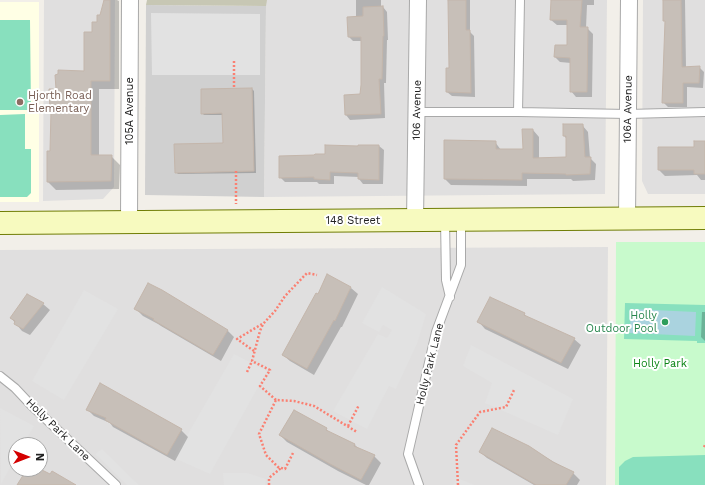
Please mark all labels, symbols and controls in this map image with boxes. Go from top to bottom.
street label: 106A Avenue [621,75,635,143]
street label: 105A Avenue [123,77,137,145]
street label: 106 Avenue [410,80,424,140]
place label: Hjorth Road Elementary [28,89,92,115]
marker: Hjorth Road Elementary [15,97,25,107]
street label: 148 Street [326,214,380,228]
place label: Holly Outdoor Pool [586,309,657,335]
marker: Holly Outdoor Pool [660,317,670,327]
street label: Holly Park Lane [413,322,447,406]
park label: Holly Park [633,357,687,371]
street label: Holly Park Lane [23,396,93,464]
north arrow [8,437,48,477]
text: N [33,453,46,461]

